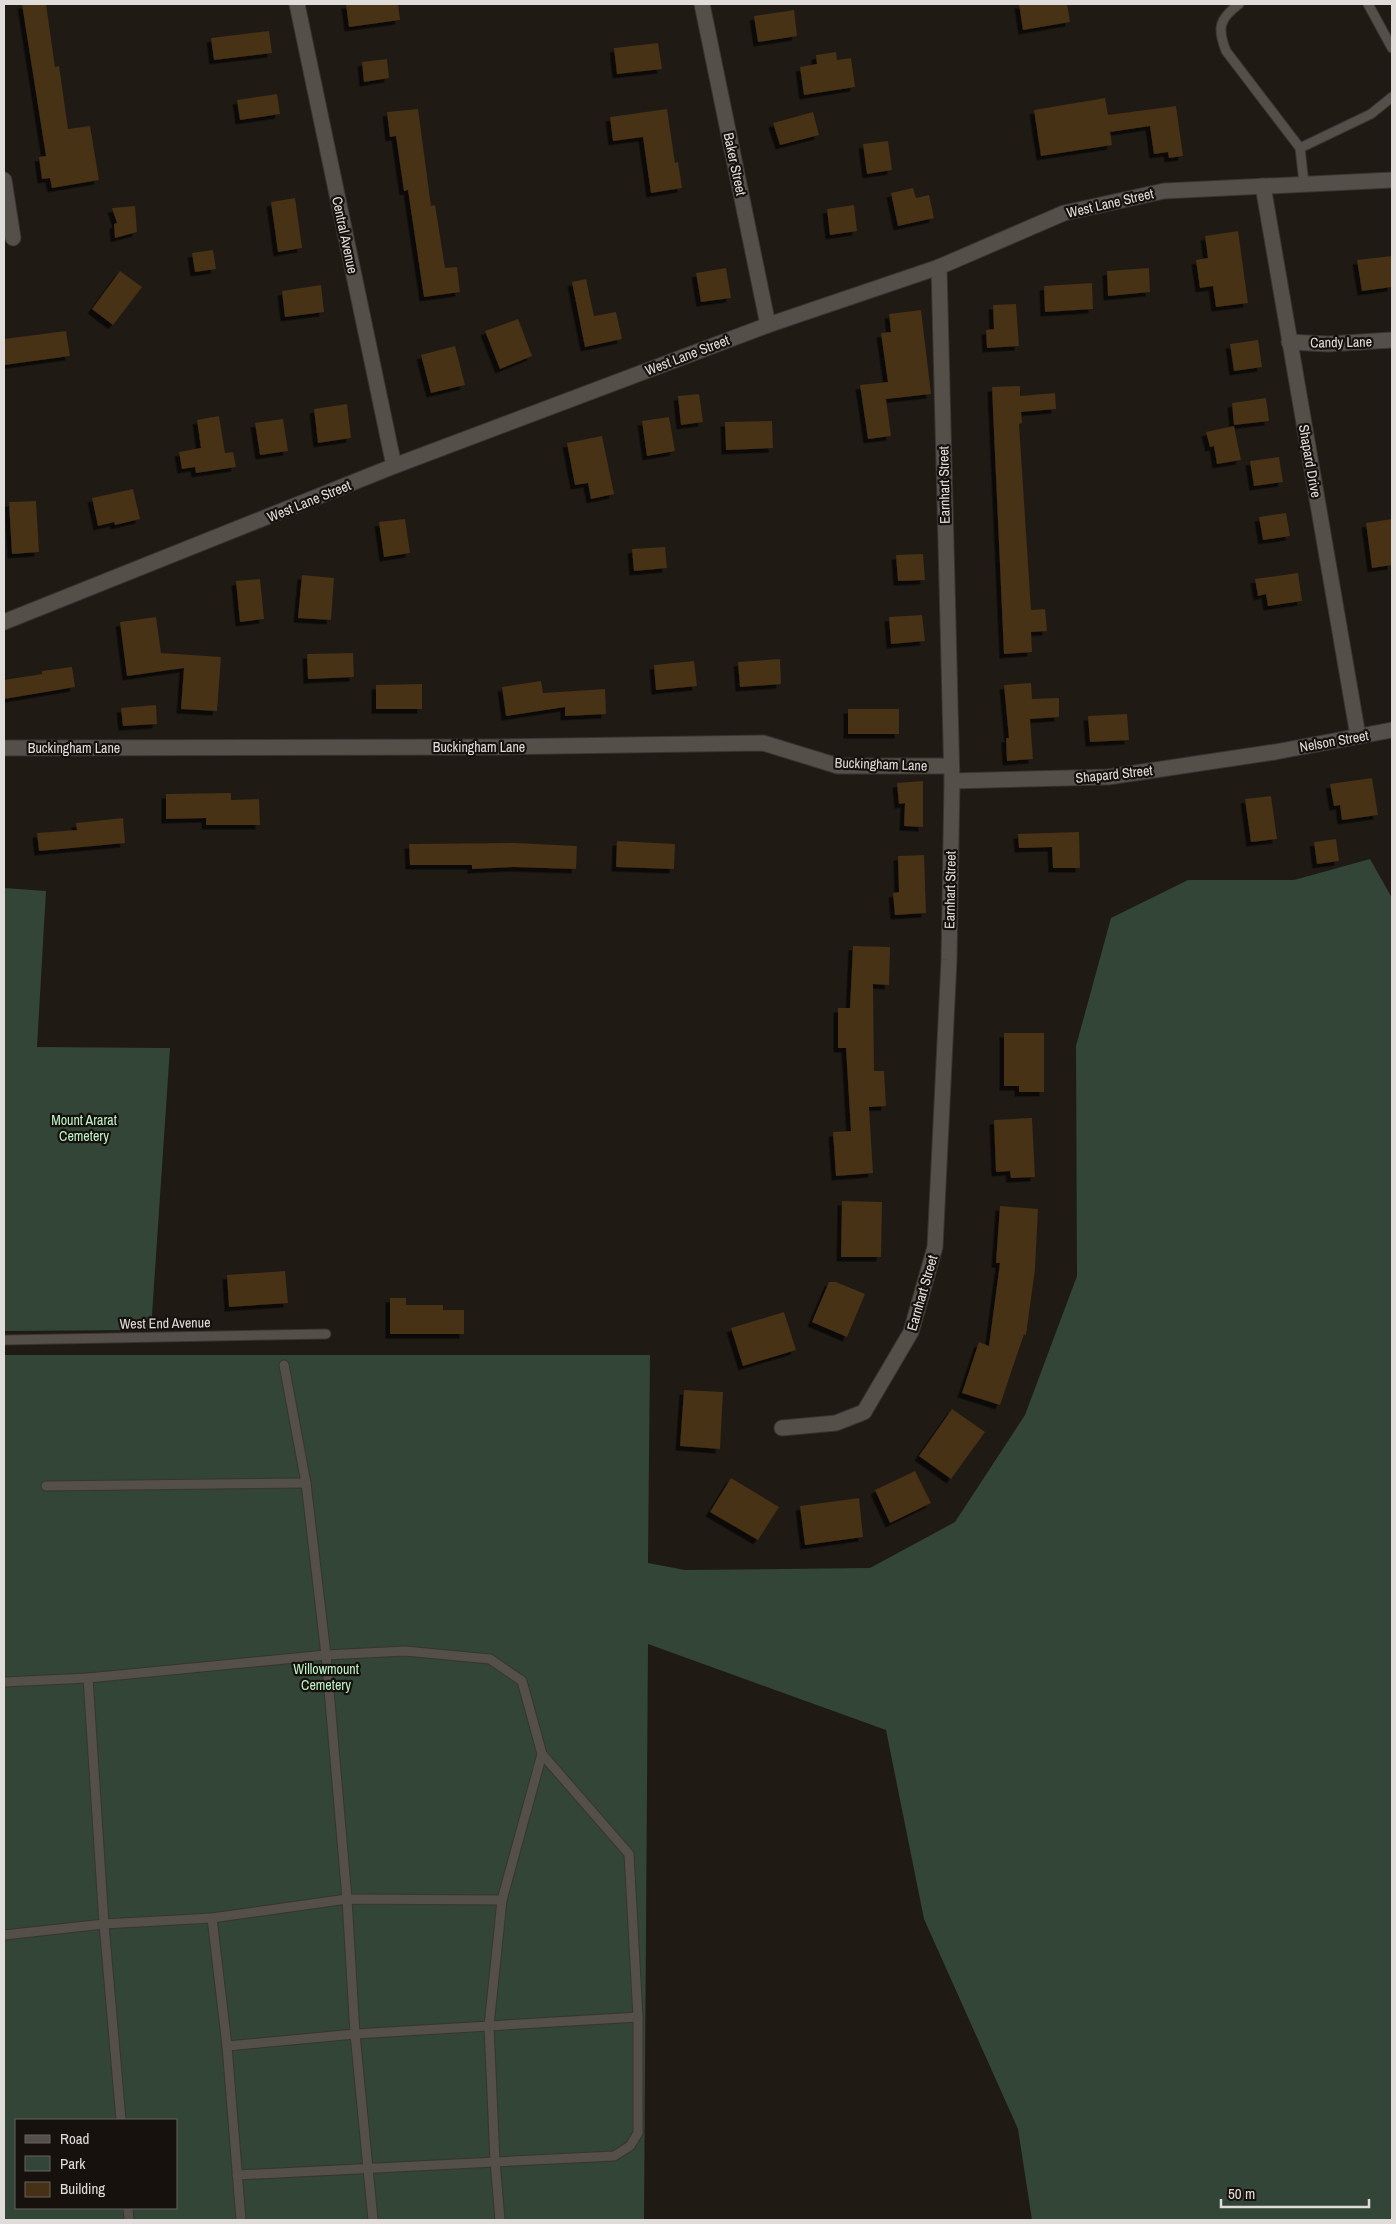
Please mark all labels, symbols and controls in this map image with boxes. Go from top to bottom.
street label: Baker Street [720,131,750,197]
street label: West Lane Street [1065,184,1155,222]
street label: Central Avenue [328,195,362,275]
street label: West Lane Street [642,331,732,379]
street label: Candy Lane [1310,332,1372,352]
street label: Shapard Drive [1295,423,1325,499]
street label: Earnhart Street [934,446,954,524]
street label: West Lane Street [265,476,353,526]
street label: Nelson Street [1298,726,1370,756]
street label: Buckingham Lane [433,738,525,756]
street label: Buckingham Lane [28,739,120,757]
street label: Buckingham Lane [834,753,928,775]
street label: Shapard Street [1075,761,1153,787]
street label: Earnhart Street [940,851,960,929]
park label: Mount Ararat Cemetery [51,1111,117,1145]
street label: Earnhart Street [903,1253,941,1333]
street label: West End Avenue [119,1313,211,1333]
park label: Willowmount Cemetery [293,1660,359,1694]
legend [15,2119,178,2209]
text: Road [60,2128,89,2149]
text: Park [60,2153,86,2174]
scale bar [1221,2176,1368,2208]
text: Building [60,2178,105,2199]
text: 50 m [1228,2183,1255,2204]

